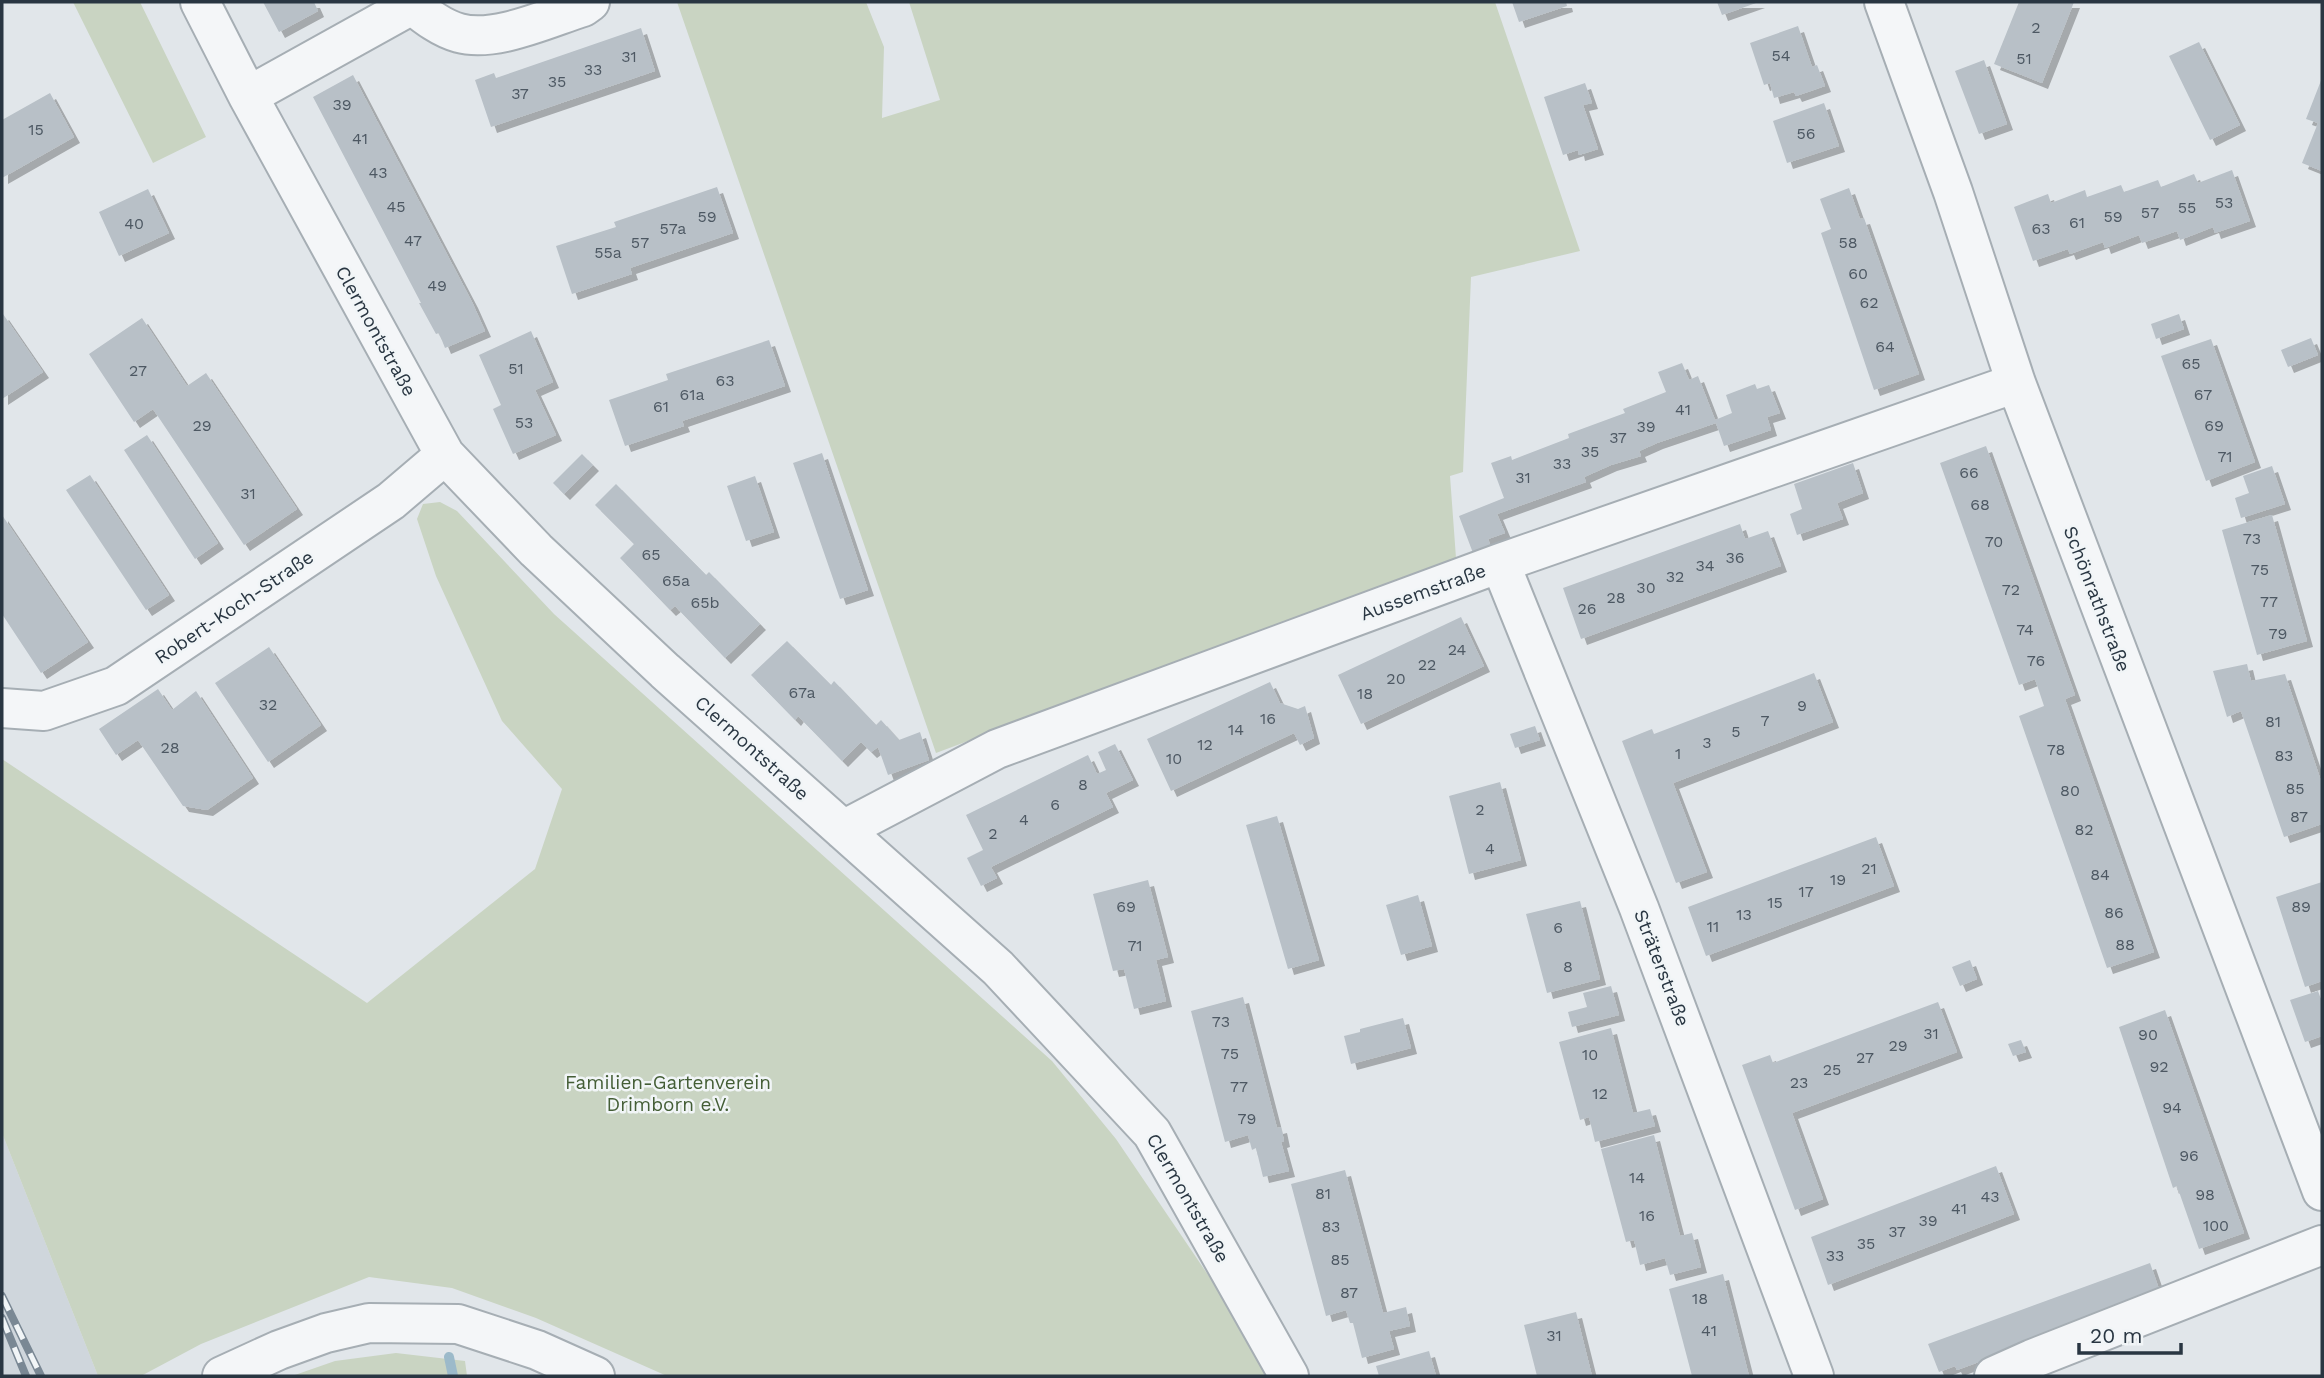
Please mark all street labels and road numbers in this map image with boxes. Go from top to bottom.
street label: Clermontstraße [331,262,421,400]
street label: Schönrathstraße [2059,523,2135,675]
street label: Robert-Koch-Straße [150,545,318,669]
street label: Aussemstraße [1357,559,1489,625]
street label: Clermontstraße [690,691,814,805]
street label: Sträterstraße [1629,906,1695,1030]
street label: Clermontstraße [1142,1129,1234,1267]

